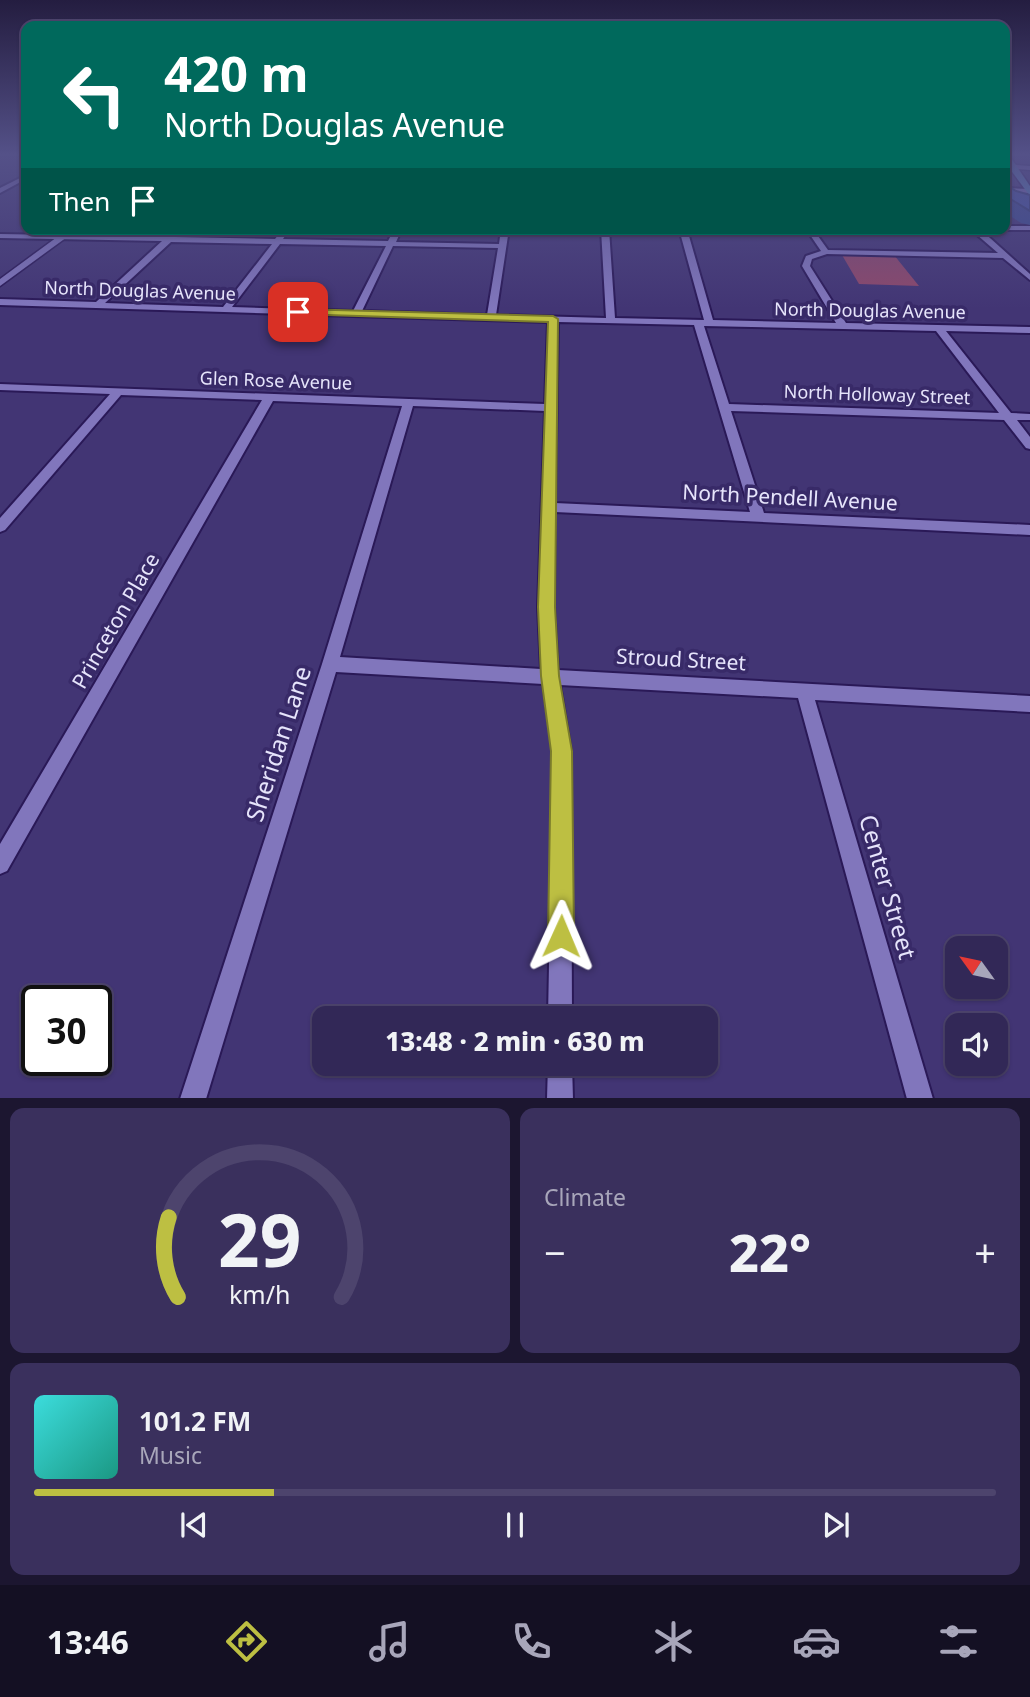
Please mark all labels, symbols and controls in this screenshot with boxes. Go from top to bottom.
text: 420 m [164,40,309,106]
icon: left [49,49,140,140]
text: North Douglas Avenue [164,103,505,146]
icon: arrive [124,182,162,220]
text: Then [49,183,110,219]
street label: North Douglas Avenue [44,275,236,305]
pin [268,282,328,342]
icon: arrive [279,293,317,331]
street label: North Douglas Avenue [774,296,966,324]
street label: Glen Rose Avenue [199,365,353,395]
street label: North Holloway Street [783,379,971,409]
street label: North Pendell Avenue [682,477,898,517]
street label: Princeton Place [65,548,165,693]
street label: Stroud Street [615,642,747,676]
street label: Sheridan Lane [237,662,318,825]
street label: Center Street [852,810,925,963]
position arrow [524,899,598,973]
north arrow [945,936,1008,999]
map controls [945,936,1008,1076]
speed limit sign: 30 [21,985,112,1076]
button: sound [945,1013,1008,1076]
text: 13:48 · 2 min · 630 m [385,1023,645,1059]
text: Climate [544,1181,626,1213]
text: 29 [218,1189,302,1288]
text: 22° [729,1216,811,1287]
text: − [544,1226,566,1278]
text: + [974,1226,996,1278]
text: km/h [229,1276,291,1310]
text: 101.2 FM [139,1403,251,1439]
text: Music [139,1439,202,1471]
icon: previous [175,1506,213,1544]
icon: pause [496,1506,534,1544]
icon: next [817,1506,855,1544]
icon: directions [222,1617,271,1666]
icon: music [365,1617,414,1666]
icon: phone [507,1617,556,1666]
icon: climate [649,1617,698,1666]
icon: car [792,1617,841,1666]
icon: filters [934,1617,983,1666]
text: 13:46 [47,1620,129,1663]

